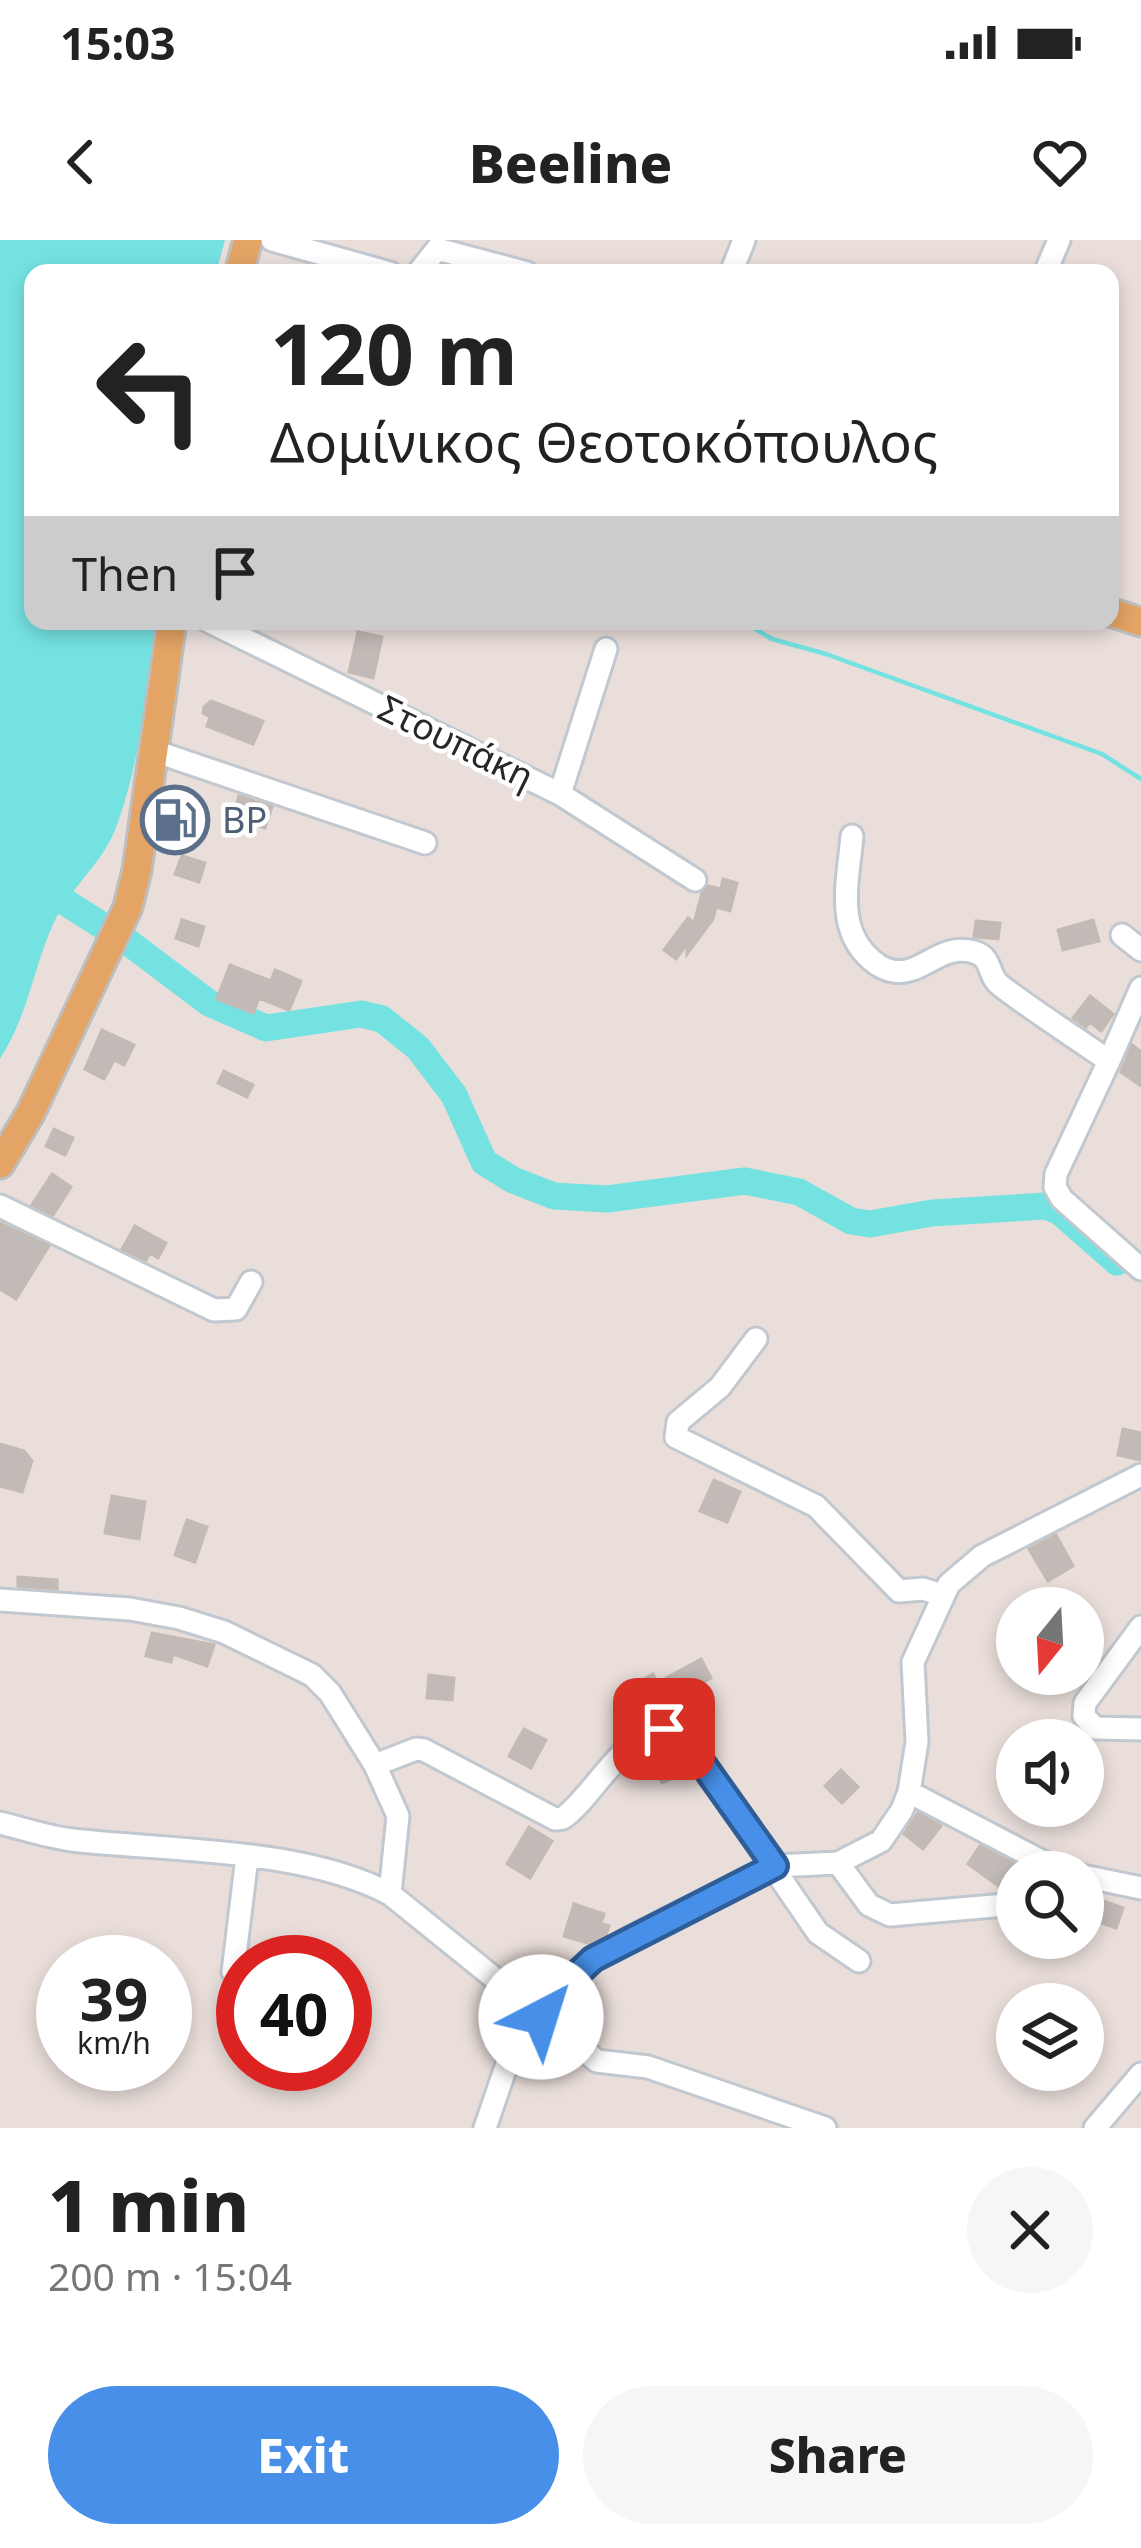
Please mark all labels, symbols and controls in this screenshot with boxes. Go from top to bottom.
text: 15:03 [60,12,176,73]
text: Beeline [469,125,672,199]
icon: back [48,129,114,195]
icon: heart [1027,129,1093,195]
text: 120 m [270,295,518,410]
icon: left [72,312,228,468]
text: Δομίνικος Θεοτοκόπουλος [270,404,938,478]
icon: arrive [202,540,268,606]
text: Then [72,543,178,604]
street label: Στουπάκη [370,683,542,800]
fuel station icon: BP [140,785,210,855]
place label: BP [222,795,267,844]
north arrow [996,1587,1104,1695]
map controls [996,1587,1104,2091]
pin [613,1678,715,1780]
icon: arrive [631,1696,697,1762]
button: sound [996,1719,1104,1827]
button: search [996,1851,1104,1959]
speed limit sign: 40 [216,1935,372,2091]
position arrow [478,1954,604,2080]
text: 39 [80,1957,148,2039]
button: layers [996,1983,1104,2091]
text: km/h [77,2022,151,2063]
text: 1 min [48,2155,249,2253]
button: close [967,2167,1093,2293]
text: 200 m · 15:04 [48,2249,292,2302]
button: Exit [48,2386,559,2524]
button: Share [583,2386,1093,2524]

